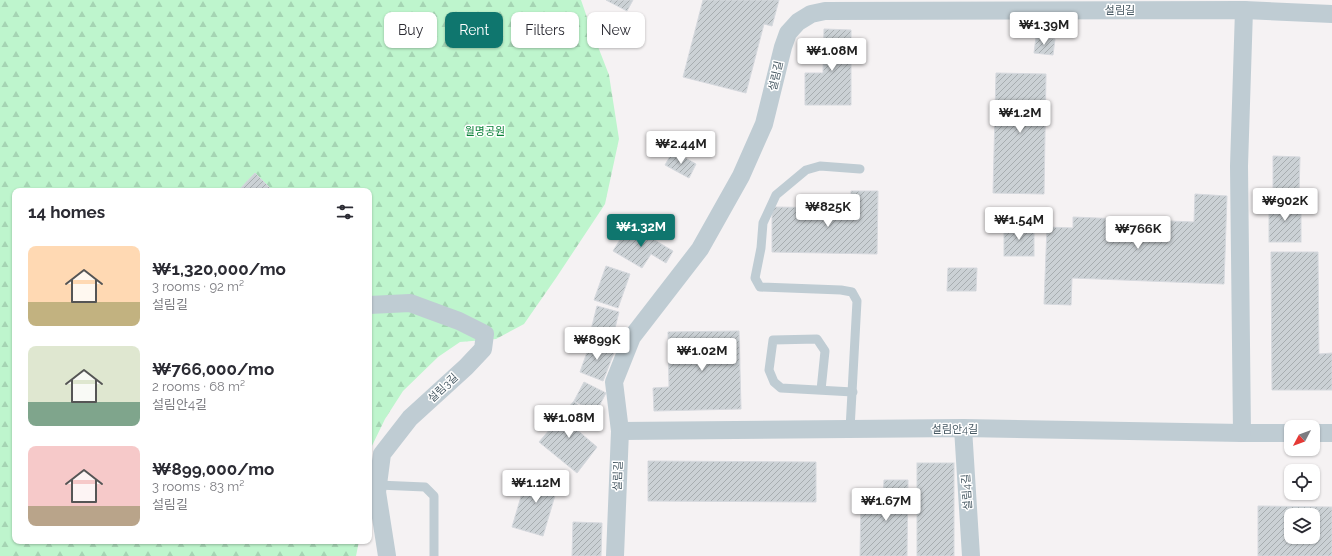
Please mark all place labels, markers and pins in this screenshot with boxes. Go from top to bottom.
pin: ₩1.39M [1011,12,1077,46]
pin: ₩1.08M [799,38,865,72]
pin: ₩1.2M [992,100,1048,134]
pin: ₩2.44M [648,131,714,165]
pin: ₩902K [1257,188,1313,222]
pin: ₩825K [800,194,856,228]
pin: ₩1.54M [986,207,1052,241]
pin: ₩1.32M [608,214,674,248]
pin: ₩766K [1110,216,1166,250]
pin: ₩899K [569,327,625,361]
pin: ₩1.02M [669,338,735,372]
pin: ₩1.08M [536,405,602,439]
pin: ₩1.12M [503,470,569,504]
pin: ₩1.67M [853,488,919,522]

